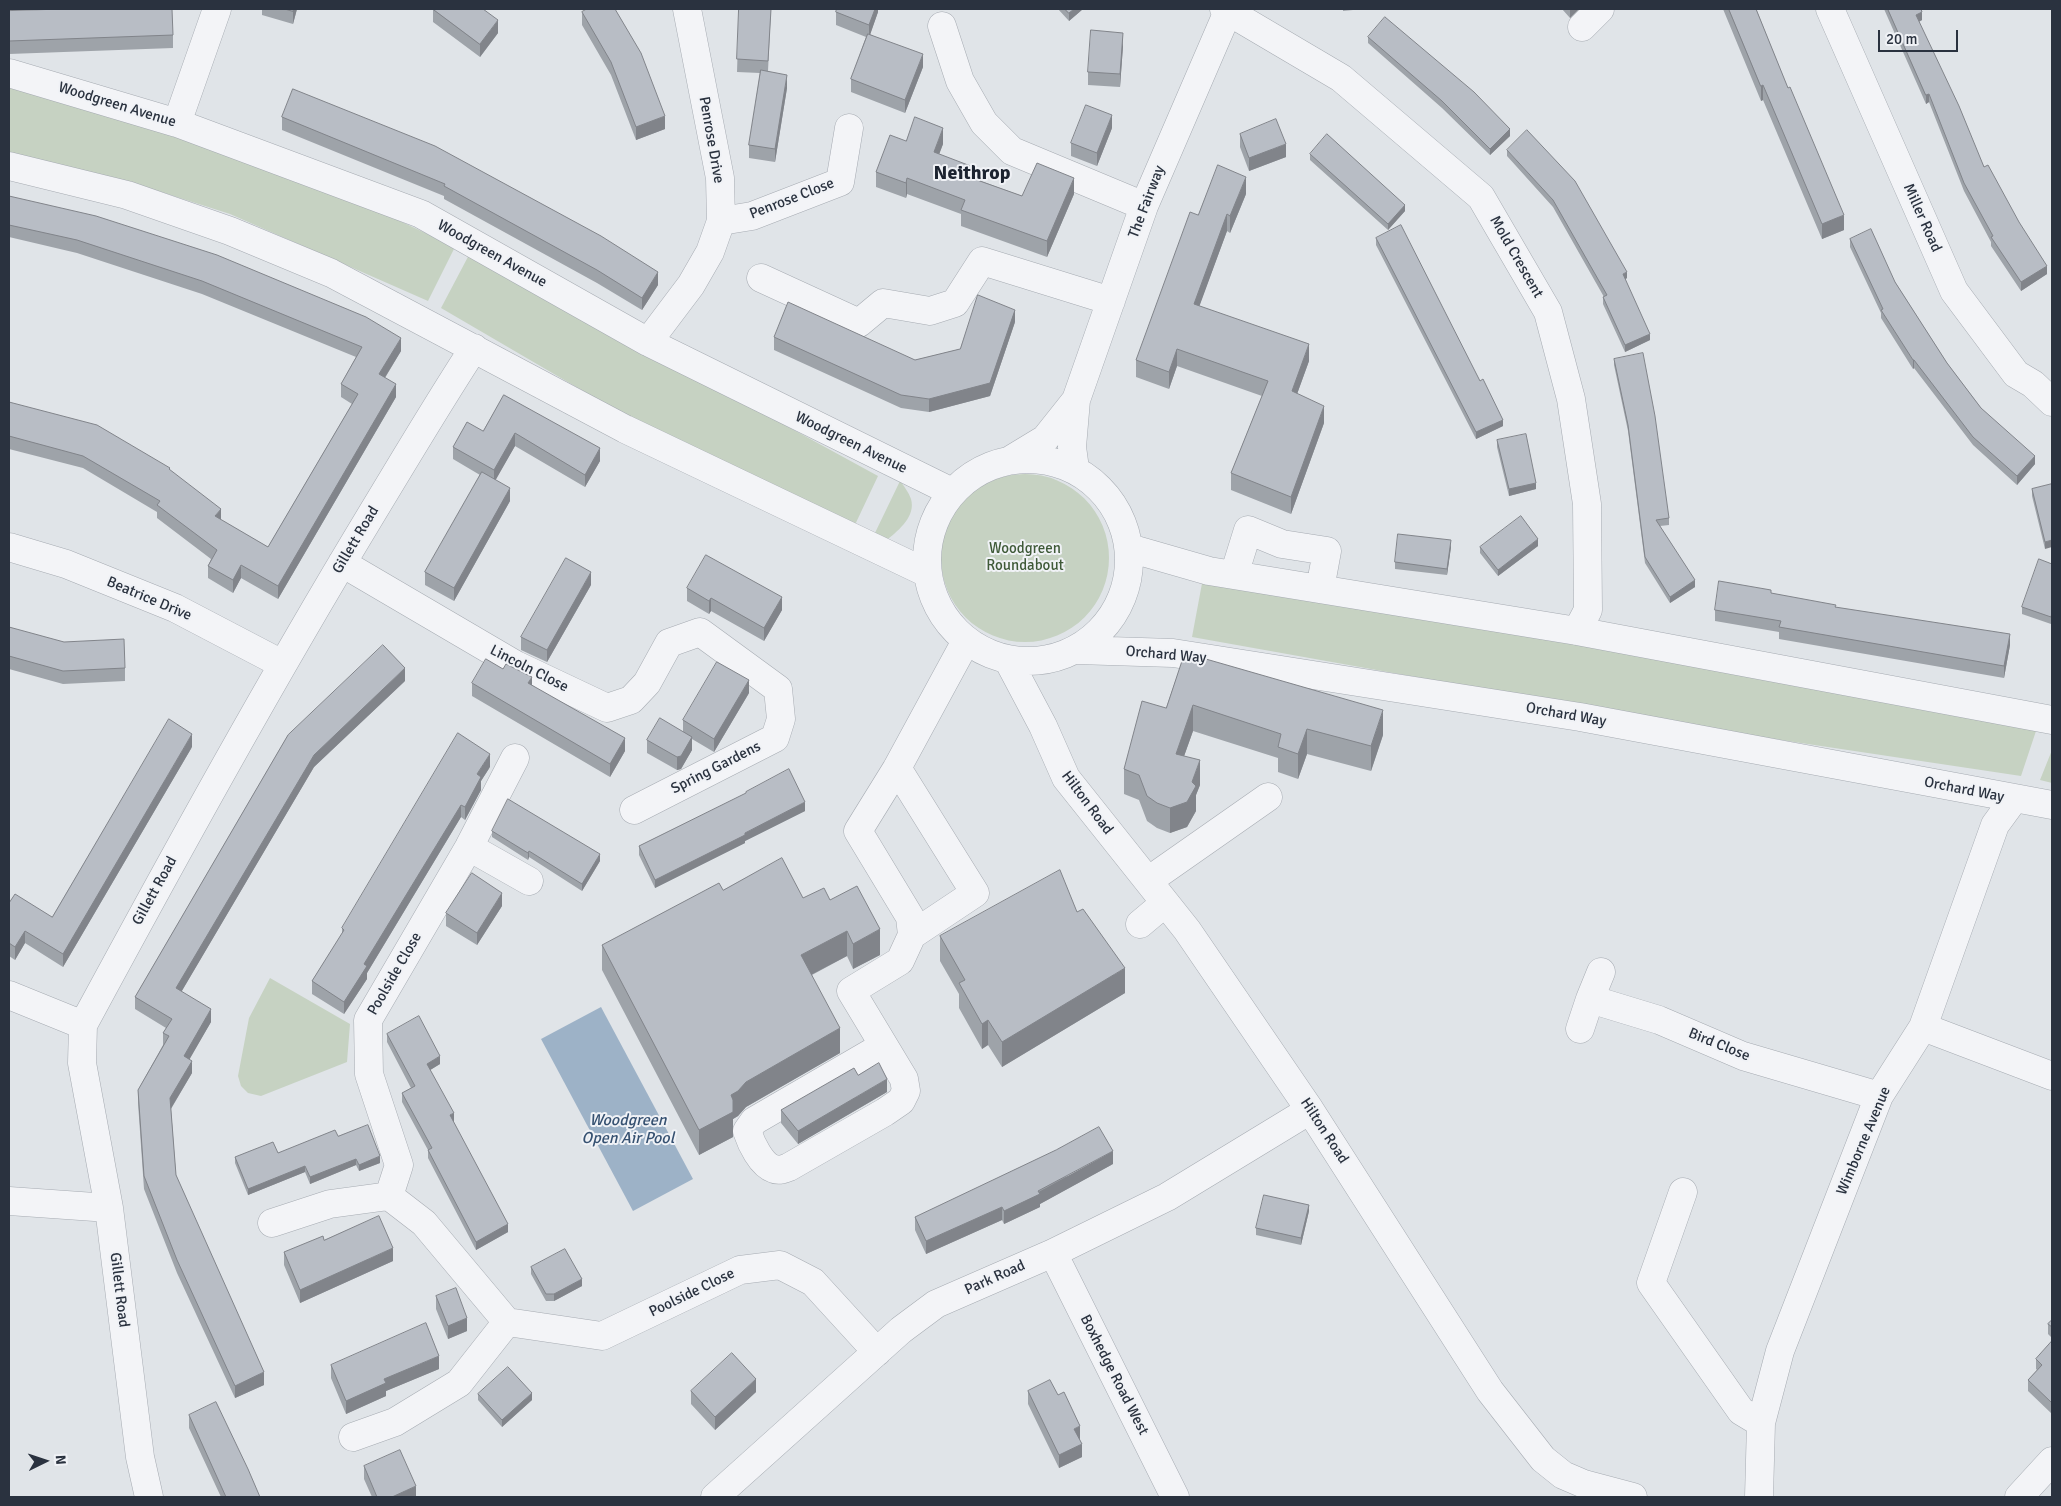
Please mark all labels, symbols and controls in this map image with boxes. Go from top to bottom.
scale bar [1881,20,1961,52]
text: 20 m [1886,30,1917,48]
street label: Woodgreen Avenue [56,79,178,131]
street label: Penrose Drive [695,95,727,185]
district label: Neithrop [934,162,1010,186]
street label: The Fairway [1125,163,1169,241]
street label: Penrose Close [747,175,837,223]
street label: Miller Road [1899,181,1945,255]
street label: Mold Crescent [1485,213,1547,301]
street label: Woodgreen Avenue [434,216,550,292]
street label: Woodgreen Avenue [792,408,910,478]
street label: Gillett Road [329,503,383,577]
park label: Woodgreen Roundabout [986,540,1064,575]
street label: Beatrice Drive [104,573,194,625]
street label: Lincoln Close [487,642,571,696]
street label: Orchard Way [1125,642,1207,668]
street label: Orchard Way [1524,699,1608,731]
street label: Spring Gardens [668,738,764,798]
street label: Hilton Road [1057,768,1117,838]
street label: Orchard Way [1922,773,2006,807]
street label: Gillett Road [129,854,181,928]
street label: Poolside Close [364,929,426,1019]
street label: Bird Close [1686,1024,1752,1066]
street label: Wimborne Avenue [1833,1084,1895,1198]
street label: Hilton Road [1296,1095,1352,1167]
water label: Woodgreen Open Air Pool [582,1111,674,1149]
street label: Gillett Road [105,1251,133,1329]
street label: Park Road [962,1257,1028,1299]
street label: Poolside Close [646,1265,738,1321]
street label: Boxhedge Road West [1076,1312,1152,1438]
north arrow [20,1436,70,1486]
text: N [52,1454,69,1465]

